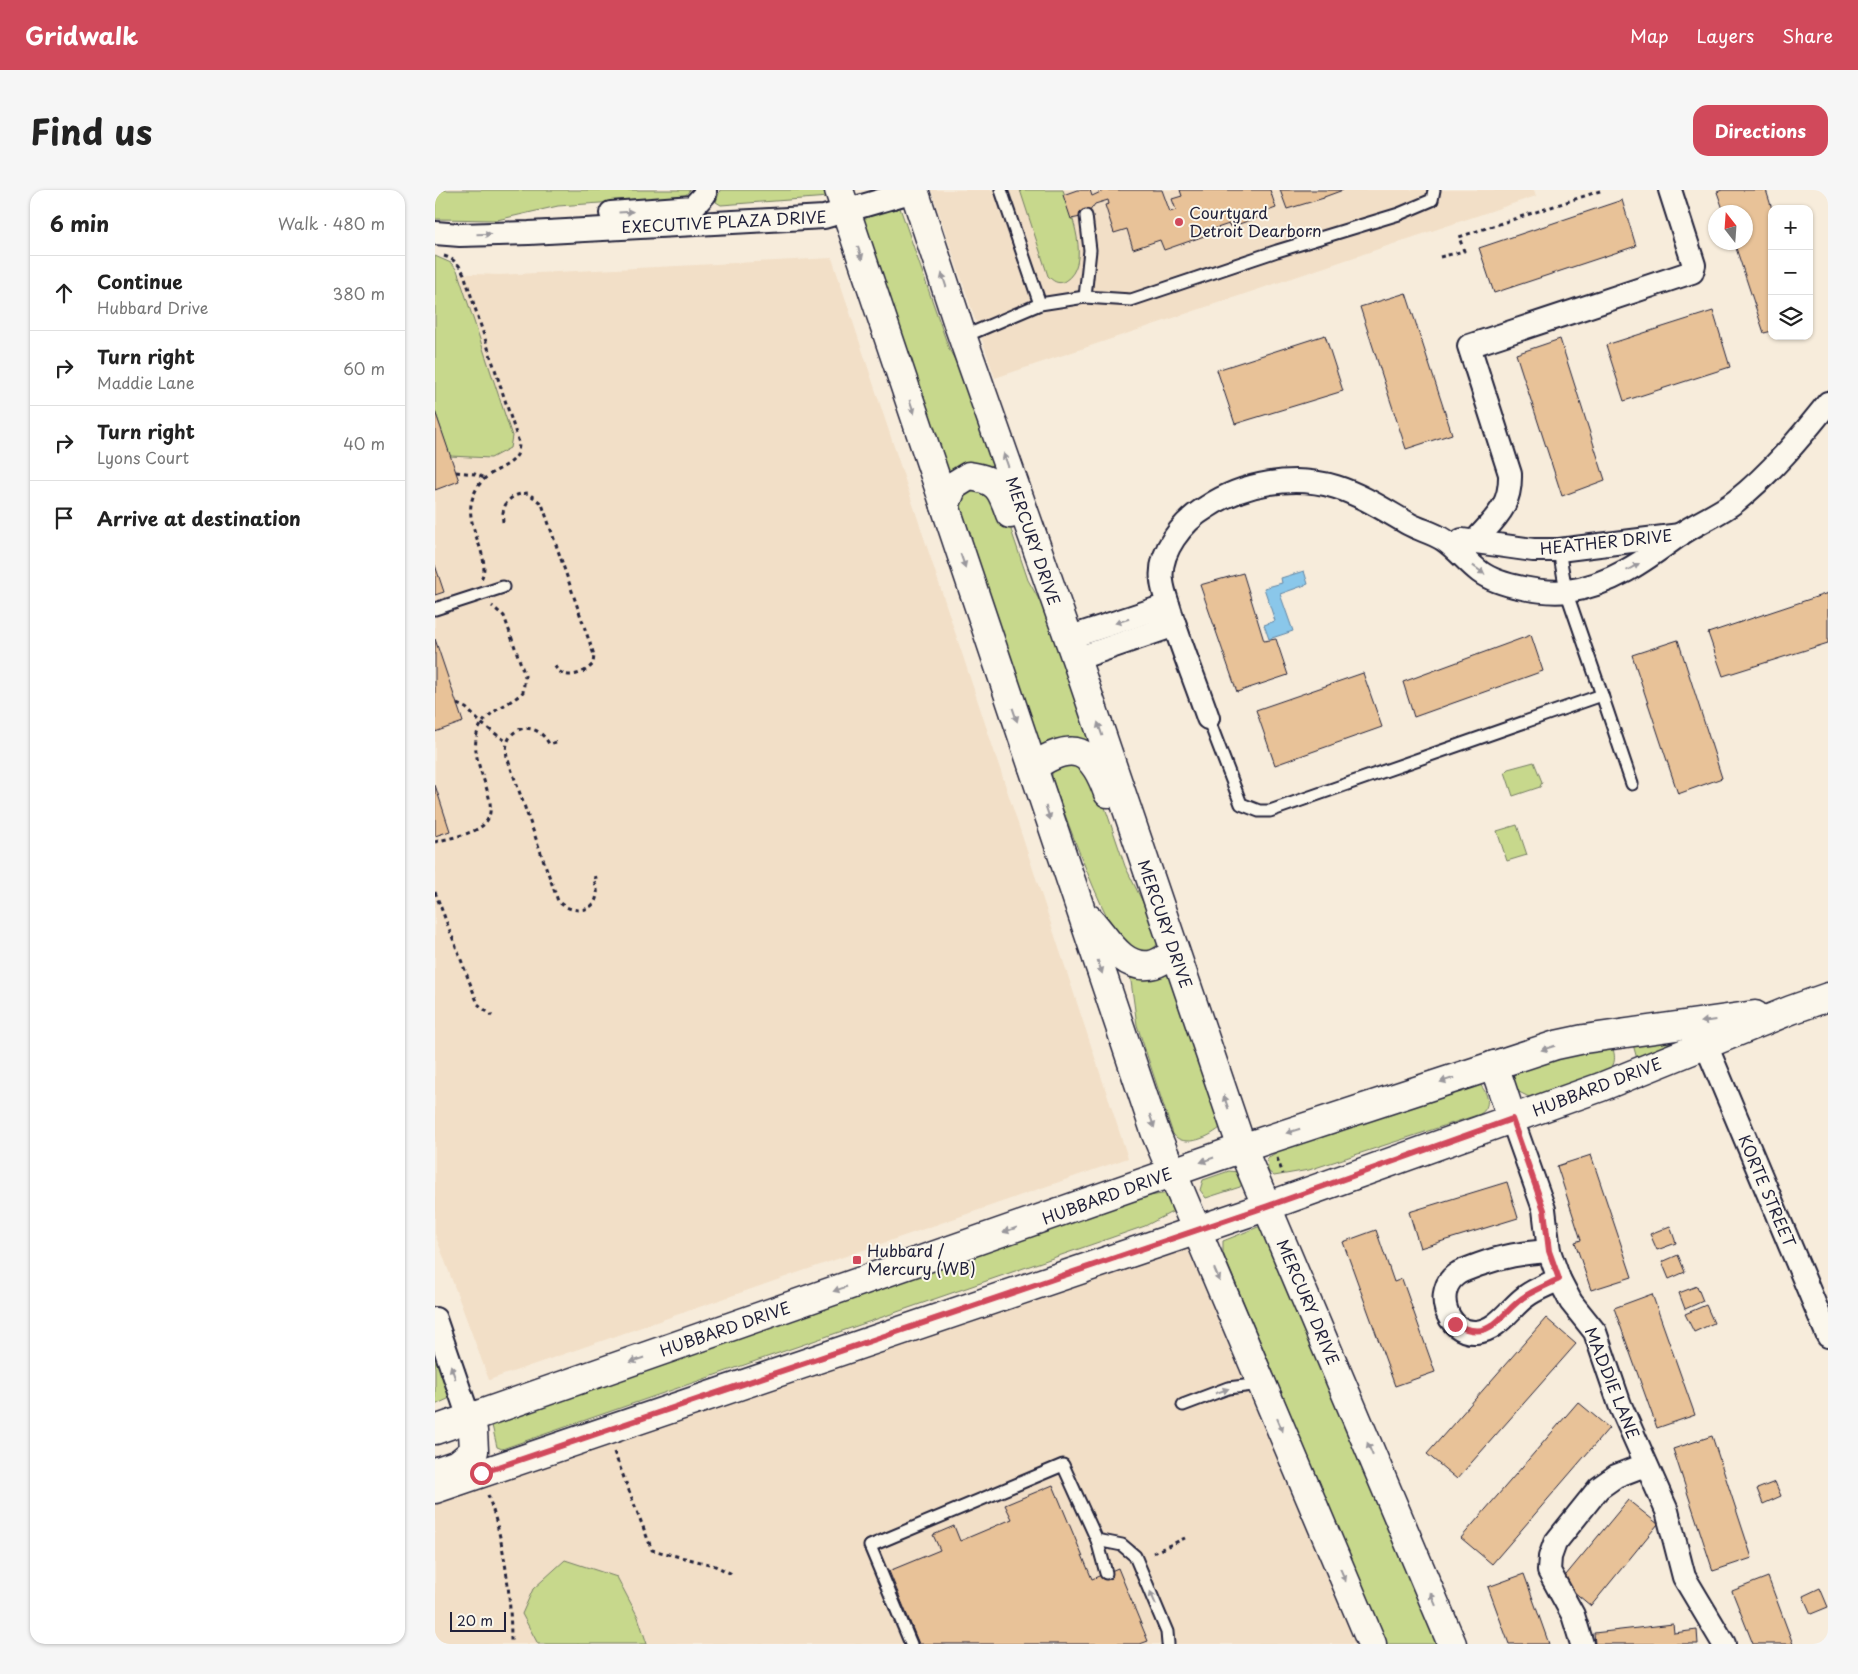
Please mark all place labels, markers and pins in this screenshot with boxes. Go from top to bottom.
place label: Courtyard Detroit Dearborn [1189,200,1322,242]
marker: Courtyard Detroit Dearborn [1173,216,1185,228]
place label: Hubbard / Mercury (WB) [867,1238,976,1280]
marker: Hubbard / Mercury (WB) [851,1254,863,1266]

